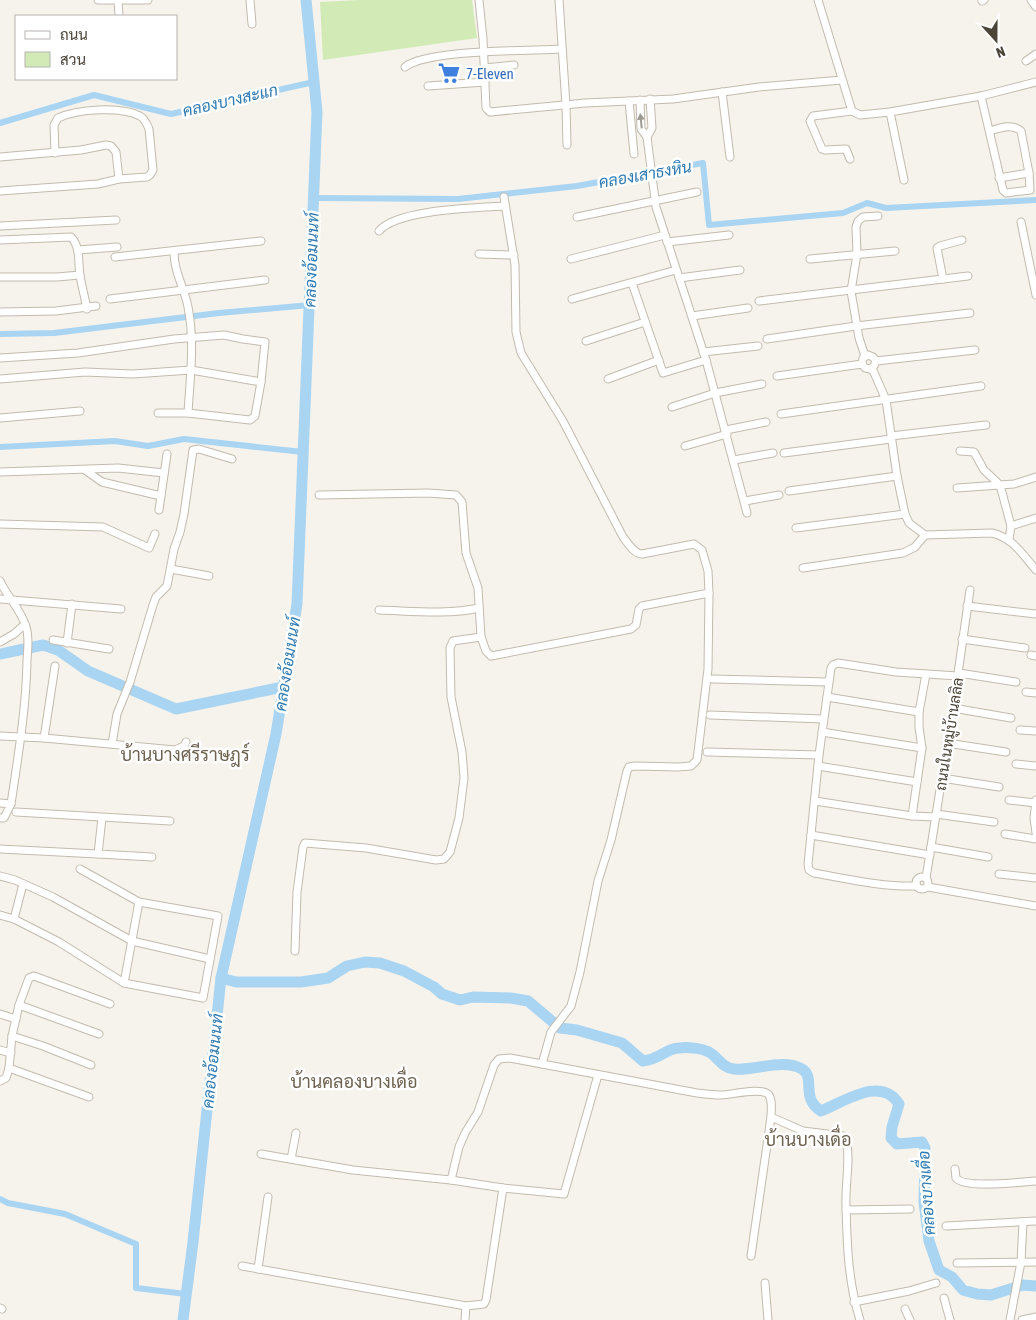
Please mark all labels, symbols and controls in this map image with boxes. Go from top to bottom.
legend [15,15,178,80]
north arrow [971,15,1021,65]
text: ถนน [60,26,88,43]
text: N [994,43,1007,61]
text: สวน [60,51,86,68]
supermarket icon: 7-Eleven [436,60,462,86]
place label: 7-Eleven [466,65,514,82]
water label: คลองบางสะแก [181,80,279,120]
one-way arrow [637,113,645,129]
water label: คลองเสาธงหิน [597,157,693,191]
water label: คลองอ้อมนนท์ [297,210,322,308]
water label: คลองอ้อมนนท์ [268,613,304,712]
street label: ถนนในหมู่บ้านลลิล [931,676,968,792]
district label: บ้านบางศรีราษฎร์ [120,742,250,767]
water label: คลองอ้อมนนท์ [195,1011,226,1109]
district label: บ้านคลองบางเดื่อ [290,1066,418,1092]
district label: บ้านบางเดื่อ [764,1124,852,1150]
water label: คลองบางเดื่อ [909,1150,938,1236]

